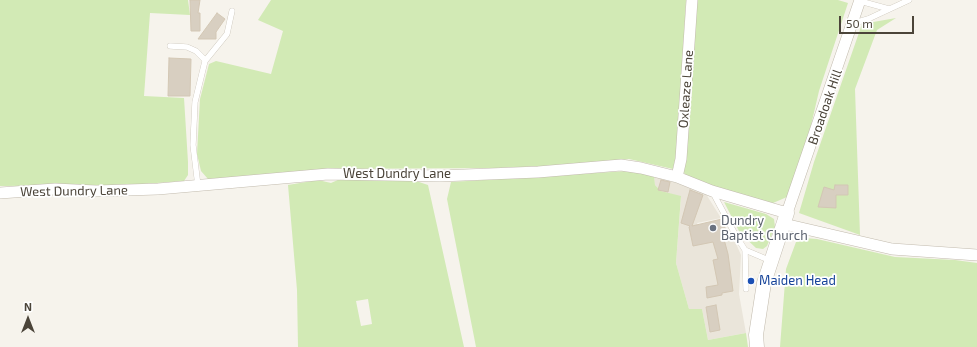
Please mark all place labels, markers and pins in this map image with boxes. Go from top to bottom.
place label: Dundry Baptist Church [721,213,808,244]
marker: Dundry Baptist Church [708,223,718,233]
place label: Maiden Head [759,273,836,289]
marker: Maiden Head [746,276,756,286]

